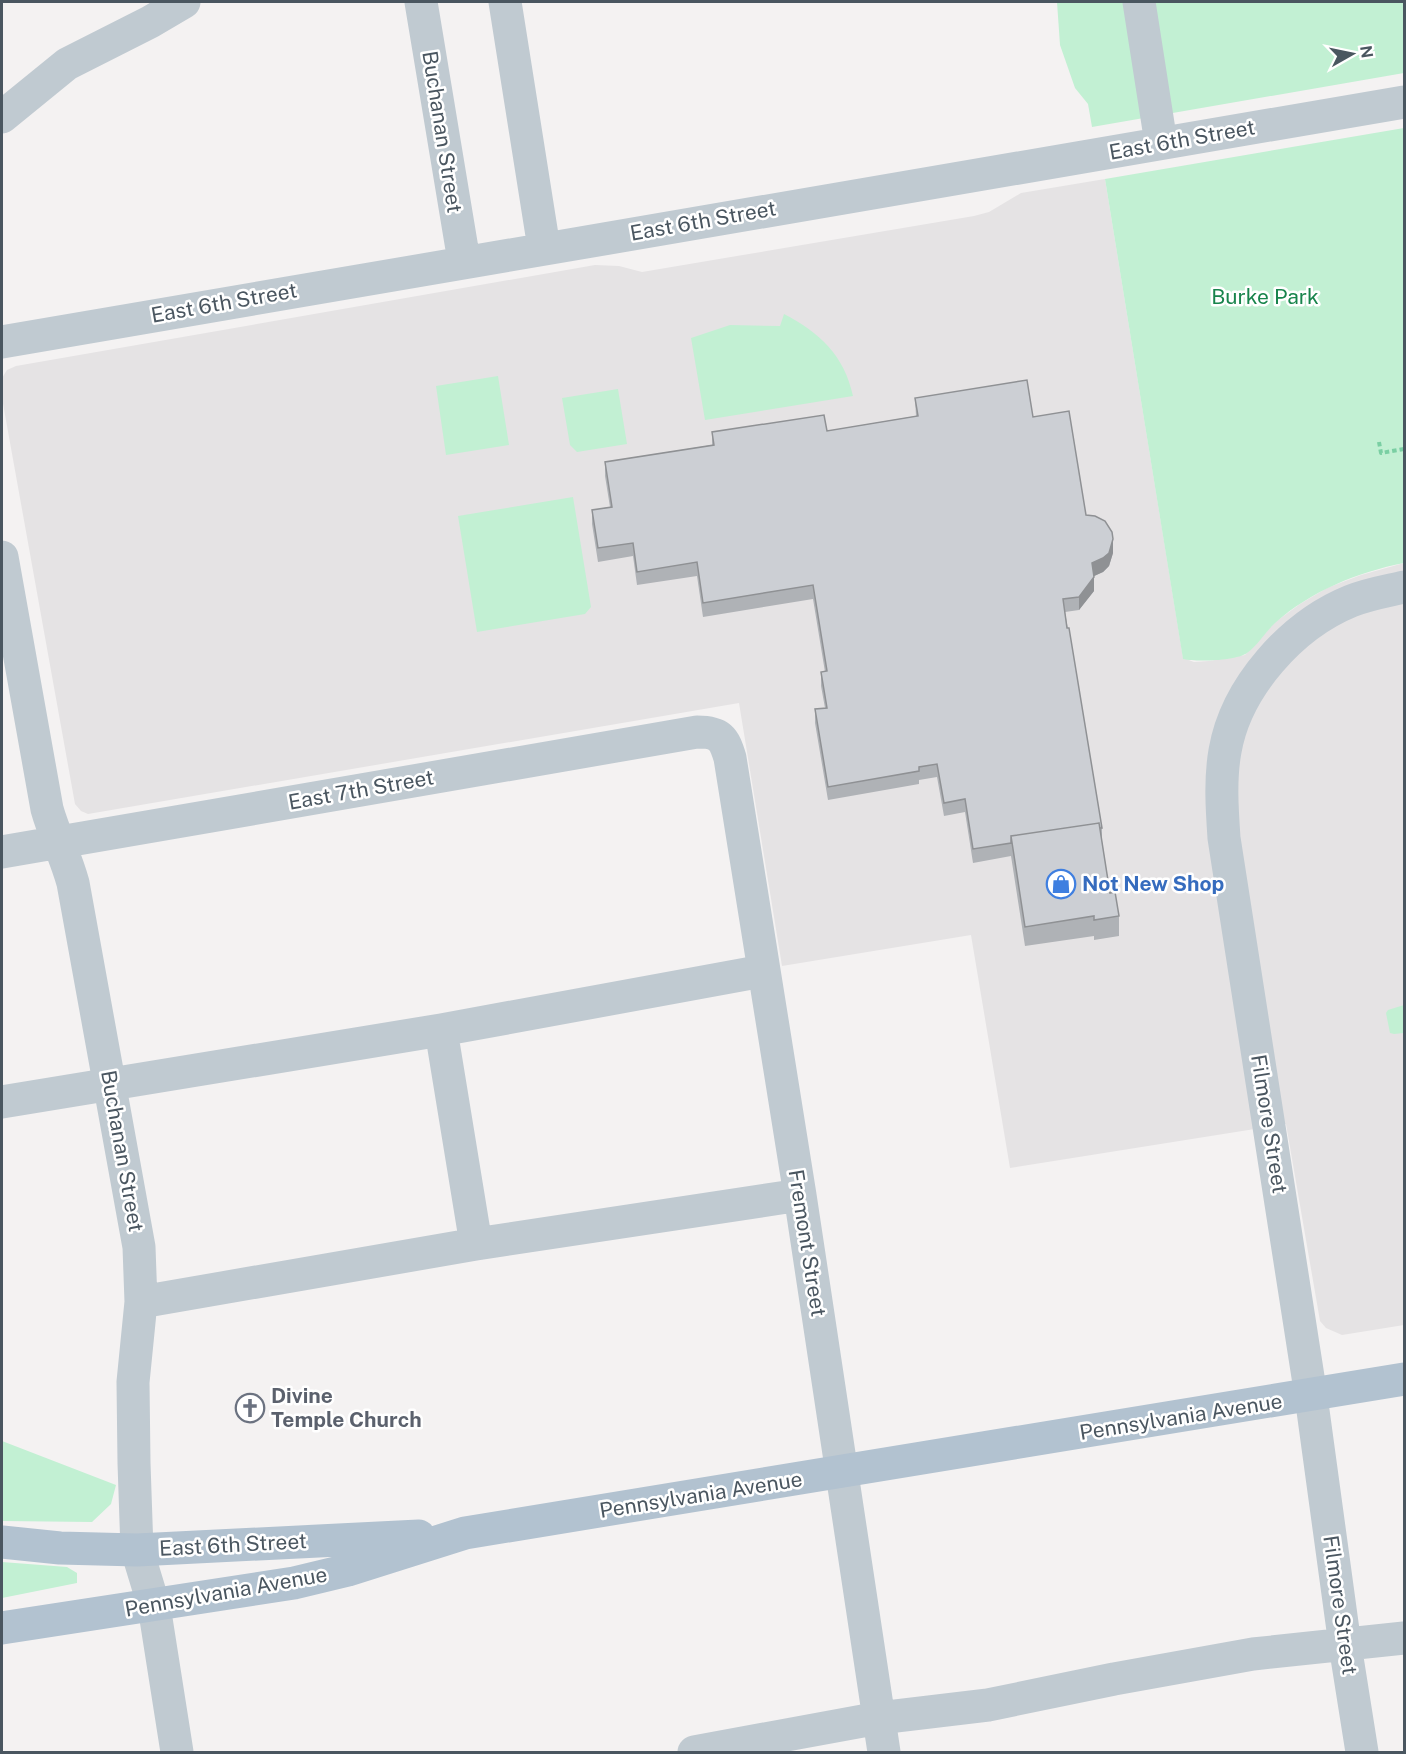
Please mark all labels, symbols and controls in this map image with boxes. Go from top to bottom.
north arrow [1322,24,1382,84]
text: N [1356,44,1377,59]
street label: Buchanan Street [417,49,468,215]
street label: East 6th Street [1107,114,1257,165]
street label: East 6th Street [628,195,778,246]
street label: East 6th Street [149,277,299,328]
park label: Burke Park [1211,284,1319,309]
street label: East 7th Street [286,764,436,815]
shop icon: Not New Shop [1045,868,1077,900]
place label: Not New Shop [1082,871,1224,896]
street label: Filmore Street [1246,1053,1293,1195]
street label: Buchanan Street [96,1068,149,1234]
street label: Fremont Street [784,1168,831,1318]
place label: Divine Temple Church [271,1383,422,1432]
street label: Pennsylvania Avenue [1078,1388,1284,1445]
church icon: Divine Temple Church [234,1392,266,1424]
street label: Pennsylvania Avenue [598,1466,804,1523]
street label: East 6th Street [158,1528,307,1561]
street label: Filmore Street [1318,1534,1363,1676]
street label: Pennsylvania Avenue [123,1561,329,1622]

